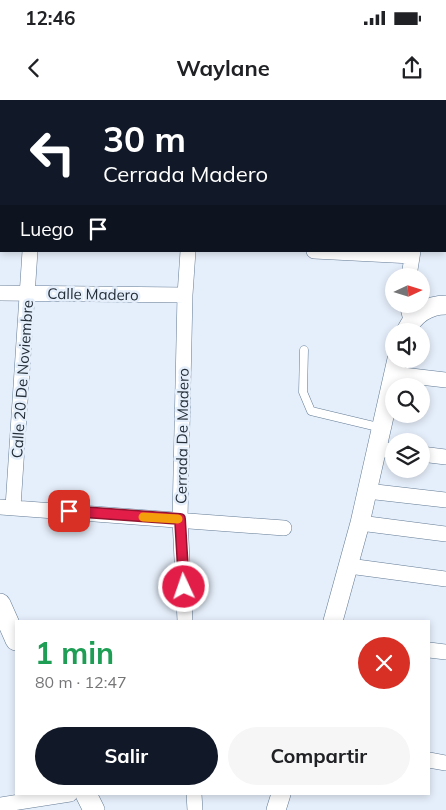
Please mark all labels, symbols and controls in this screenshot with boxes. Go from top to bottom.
text: 12:46 [25,6,75,30]
icon: back [20,54,48,82]
text: Waylane [176,54,270,82]
icon: share [398,54,426,82]
text: 30 m [103,117,186,161]
icon: left [20,120,85,185]
text: Cerrada Madero [103,160,268,188]
icon: arrive [84,215,112,243]
text: Luego [20,217,74,241]
north arrow [385,268,430,312]
map controls [385,268,430,478]
street label: Calle Madero [47,284,139,304]
street label: Calle 20 De Noviembre [7,299,37,459]
button: sound [385,323,430,368]
street label: Cerrada De Madero [171,368,193,504]
button: search [385,378,430,423]
button: layers [385,433,430,478]
pin [48,490,90,532]
icon: arrive [55,497,83,525]
position arrow [157,560,209,612]
text: 1 min [35,634,114,672]
button: close [358,637,410,689]
text: 80 m · 12:47 [35,672,127,692]
button: Salir [35,727,218,785]
button: Compartir [228,727,410,785]

